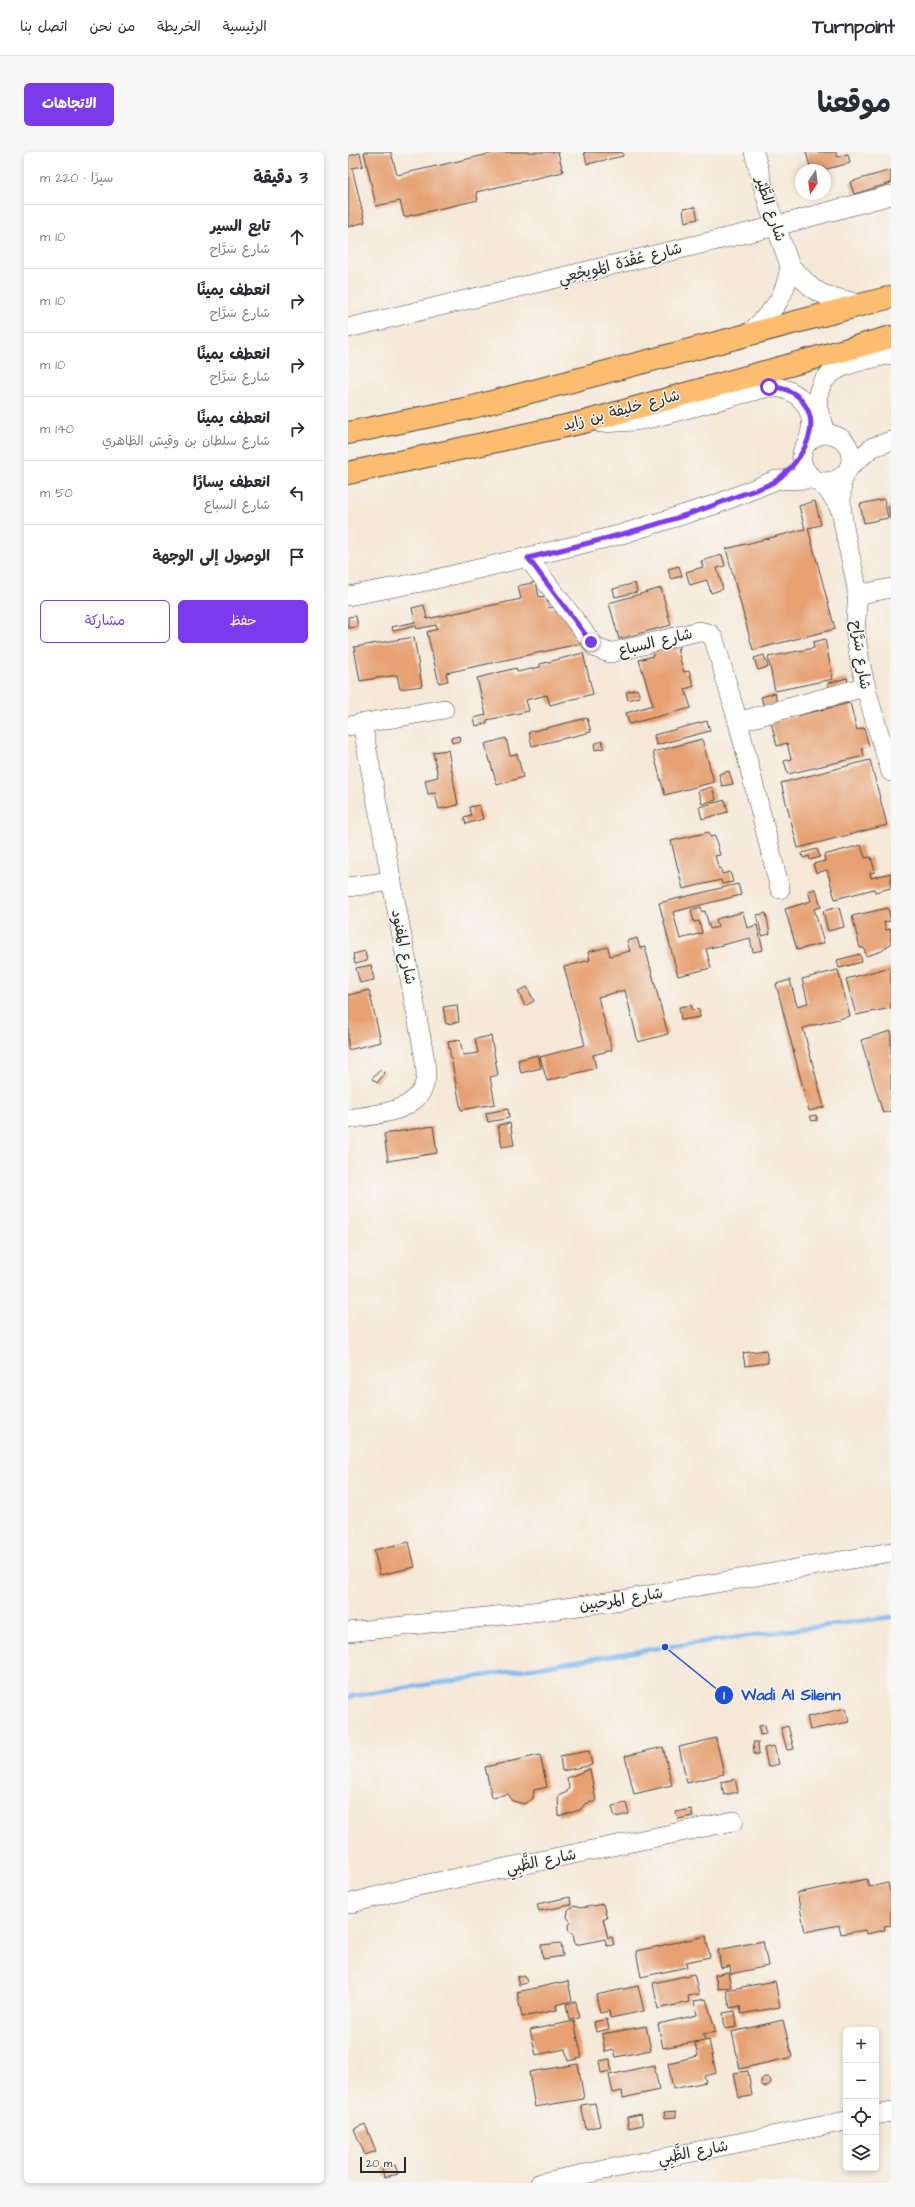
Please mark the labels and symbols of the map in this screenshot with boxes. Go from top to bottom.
north arrow [795,164,831,200]
street label: شارع الطَّيْر [750,173,791,244]
street label: شارع عُقْدَة المُوِيجْعِي [556,238,685,291]
route start [760,378,778,396]
street label: شارع خليفة بن زايد [560,385,682,436]
street label: شارع سَرَّاح [845,619,876,691]
street label: شارع السباع [616,623,695,662]
route end [582,633,600,651]
street label: شارع المفنود [386,908,421,986]
street label: شارع المرحبين [578,1583,665,1616]
callout: Wadi Al Silenn [714,1681,849,1709]
text: Wadi Al Silenn [740,1684,841,1706]
text: 1 [723,1687,725,1704]
street label: شارع الظَّبِي [504,1842,578,1881]
street label: شارع الظَّبِي [656,2134,730,2172]
scale bar [360,2155,406,2174]

